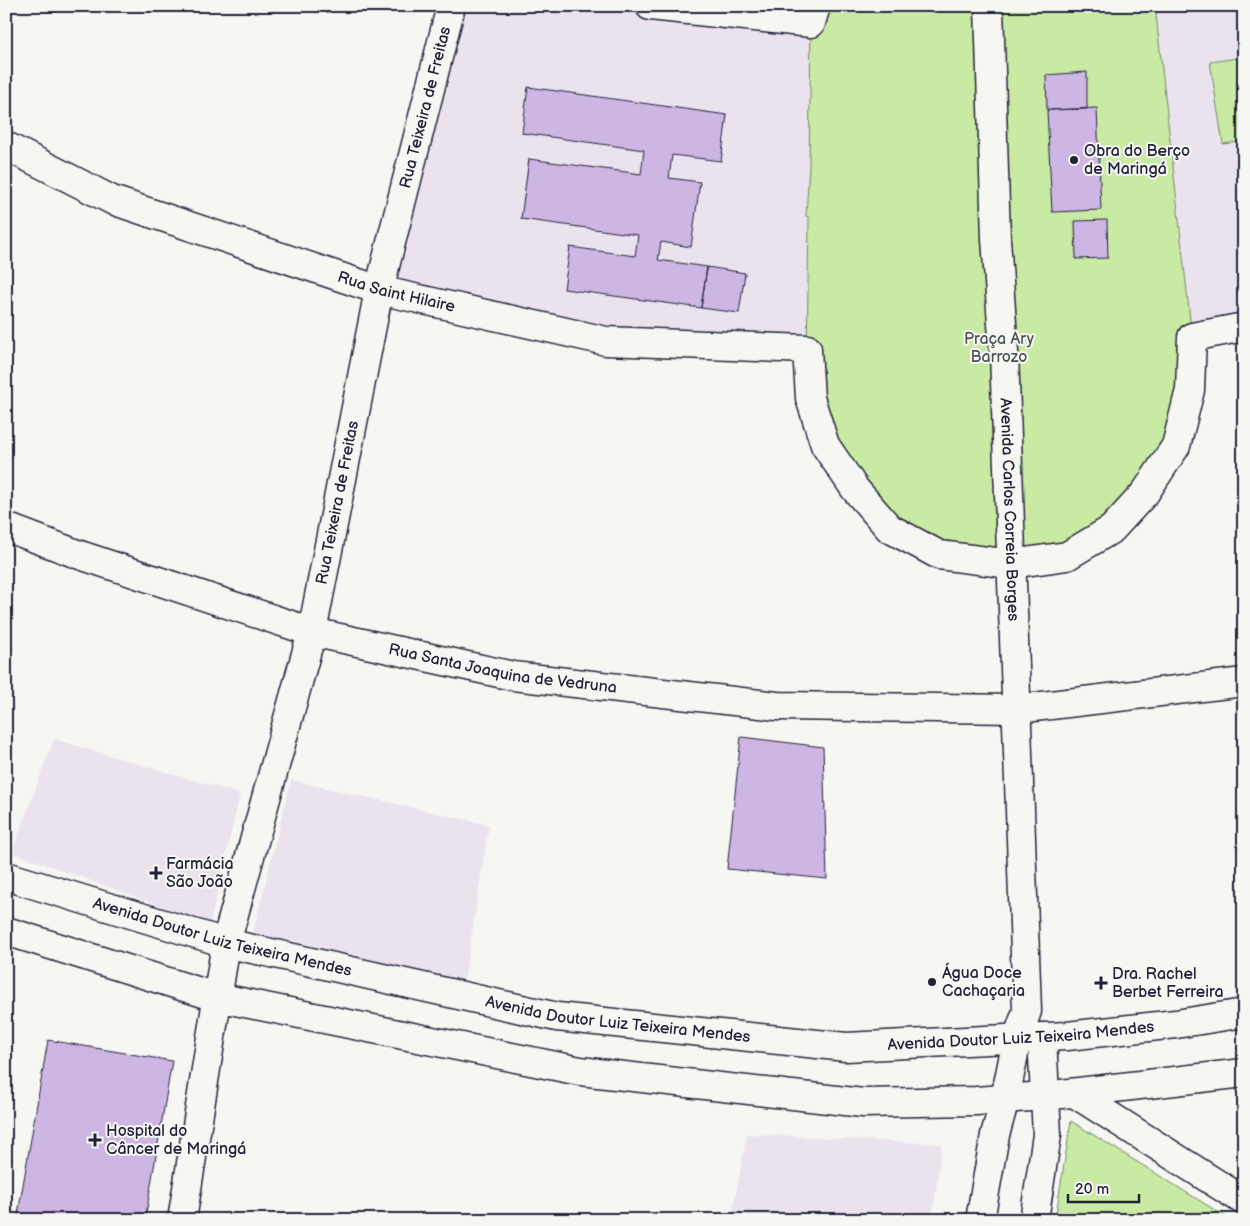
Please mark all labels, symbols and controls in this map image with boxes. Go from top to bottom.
street label: Rua Teixeira de Freitas [396,24,455,190]
place label: Obra do Berço de Maringá [1084,142,1190,179]
marker: Obra do Berço de Maringá [1068,154,1080,166]
street label: Rua Saint Hilaire [335,267,457,316]
park label: Praça Ary Barrozo [964,330,1035,367]
street label: Avenida Carlos Correia Borges [996,398,1023,622]
street label: Rua Teixeira de Freitas [312,419,363,586]
street label: Rua Santa Joaquina de Vedruna [387,640,618,697]
place label: Farmácia São João [166,855,234,892]
marker: Farmácia São João [150,867,162,879]
street label: Avenida Doutor Luiz Teixeira Mendes [91,894,354,980]
place label: Água Doce Cachaçaria [942,962,1025,1001]
place label: Dra. Rachel Berbet Ferreira [1112,965,1223,1002]
marker: Água Doce Cachaçaria [926,976,938,988]
marker: Dra. Rachel Berbet Ferreira [1094,976,1108,990]
street label: Avenida Doutor Luiz Teixeira Mendes [484,992,752,1047]
street label: Avenida Doutor Luiz Teixeira Mendes [887,1017,1155,1054]
place label: Hospital do Câncer de Maringá [106,1122,246,1159]
marker: Hospital do Câncer de Maringá [88,1133,102,1147]
scale bar [1068,1171,1139,1203]
text: 20 m [1075,1180,1109,1199]

